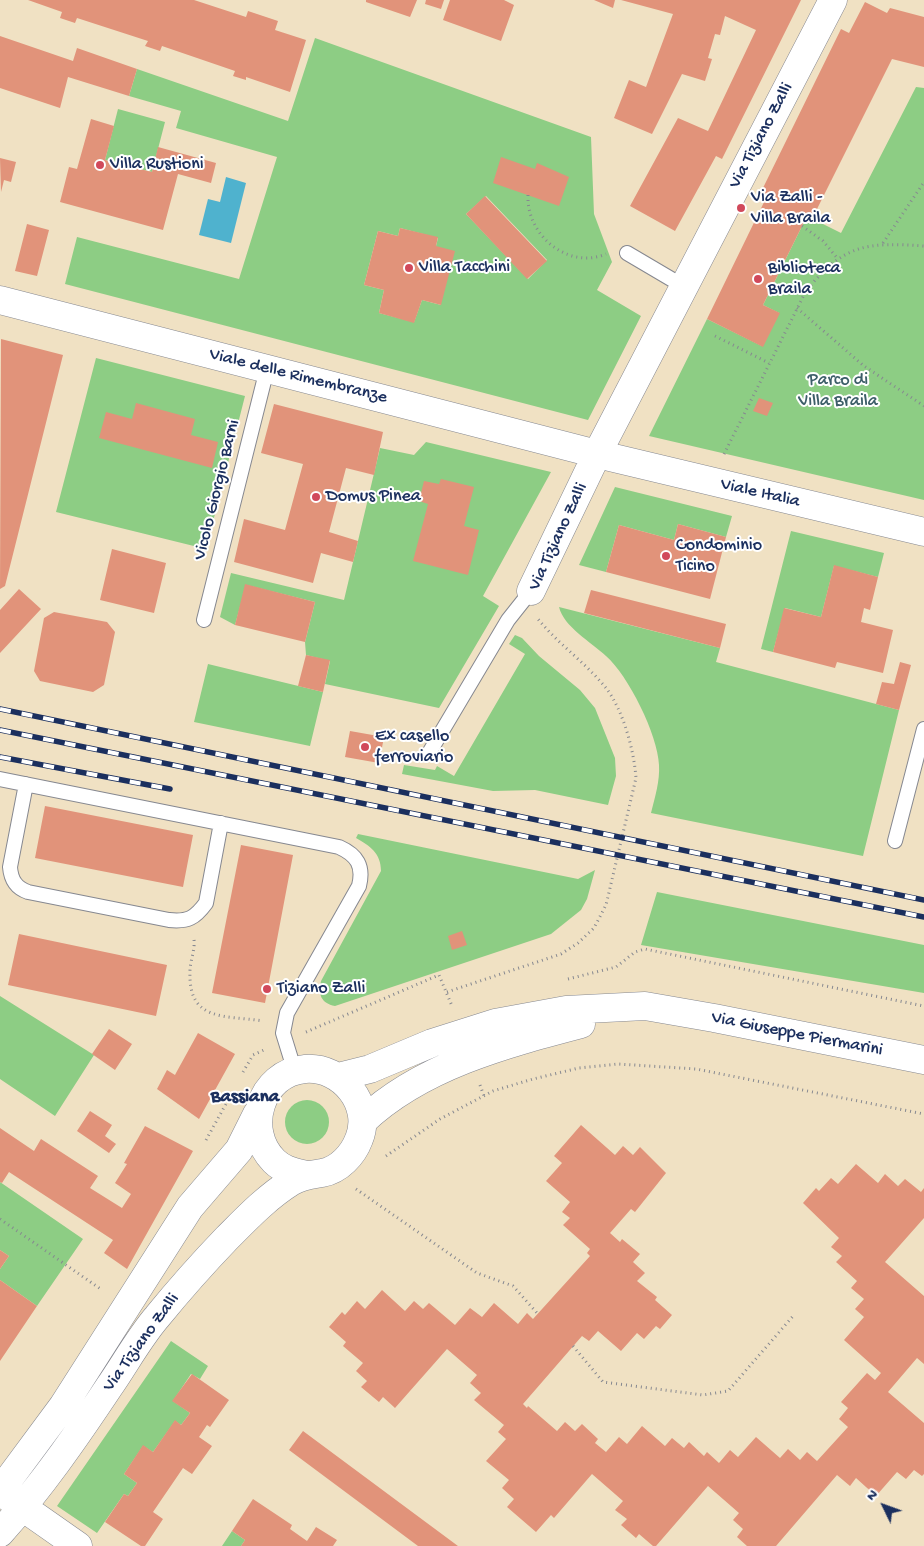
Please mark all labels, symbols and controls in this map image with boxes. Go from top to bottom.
street label: Via Tiziano Zalli [725,80,799,192]
place label: Villa Rustioni [110,154,204,176]
marker: Villa Rustioni [94,159,106,171]
place label: Via Zalli - Villa Braila [751,187,831,230]
marker: Via Zalli - Villa Braila [735,202,747,214]
place label: Villa Tacchini [419,257,510,279]
place label: Biblioteca Braila [768,258,841,300]
marker: Villa Tacchini [403,262,415,274]
marker: Biblioteca Braila [752,273,764,285]
street label: Viale delle Rimembranze [207,344,389,410]
park label: Parco di Villa Braila [798,370,878,412]
street label: Vicolo Giorgio Barni [190,418,246,562]
street label: Viale Italia [718,474,802,514]
street label: Via Tiziano Zalli [525,480,593,594]
place label: Domus Pinea [326,486,421,508]
marker: Domus Pinea [310,491,322,503]
place label: Condominio Ticino [676,535,762,578]
marker: Condominio Ticino [660,550,672,562]
place label: Ex casello ferroviario [375,726,453,769]
marker: Ex casello ferroviario [359,741,371,753]
place label: Tiziano Zalli [277,978,365,1000]
marker: Tiziano Zalli [261,983,273,995]
street label: Via Giuseppe Piermarini [710,1008,884,1062]
district label: Bassiana [211,1087,279,1109]
street label: Via Tiziano Zalli [99,1290,185,1396]
north arrow [859,1481,909,1531]
text: N [863,1487,882,1505]

